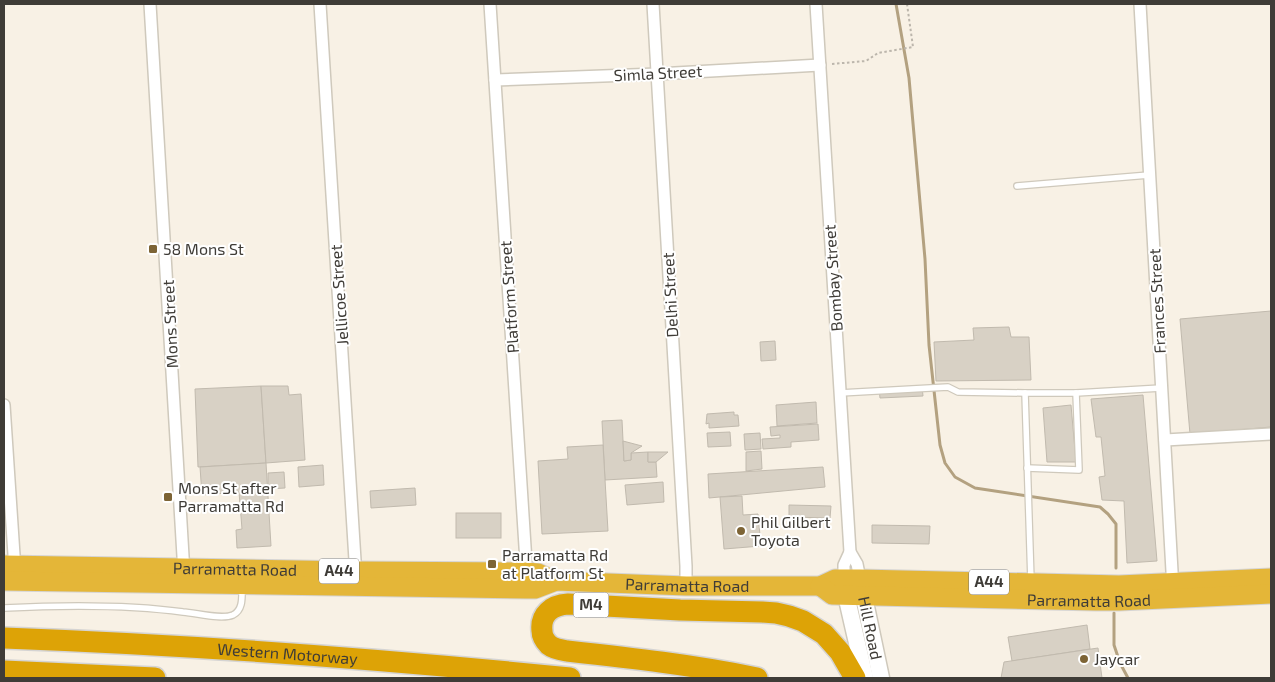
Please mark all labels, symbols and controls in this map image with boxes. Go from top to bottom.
street label: Simla Street [613,61,703,84]
street label: Bombay Street [819,224,846,332]
place label: 58 Mons St [163,239,244,258]
street label: Platform Street [495,240,522,354]
marker: 58 Mons St [147,243,159,255]
street label: Jellicoe Street [326,244,351,346]
street label: Frances Street [1144,248,1169,354]
street label: Delhi Street [658,252,681,338]
street label: Mons Street [158,279,181,369]
place label: Mons St after Parramatta Rd [178,478,284,515]
marker: Mons St after Parramatta Rd [162,491,174,503]
place label: Phil Gilbert Toyota [751,512,831,549]
marker: Phil Gilbert Toyota [735,525,747,537]
place label: Parramatta Rd at Platform St [502,545,608,582]
street label: Parramatta Road [173,558,297,579]
road number: A44 [319,558,359,584]
marker: Parramatta Rd at Platform St [486,558,498,570]
road number: A44 [969,570,1009,594]
street label: Parramatta Road [625,574,749,595]
street label: Parramatta Road [1027,589,1151,610]
road number: M4 [574,592,608,618]
street label: Hill Road [855,595,887,661]
street label: Western Motorway [217,639,359,668]
place label: Jaycar [1094,649,1140,668]
marker: Jaycar [1078,653,1090,665]

